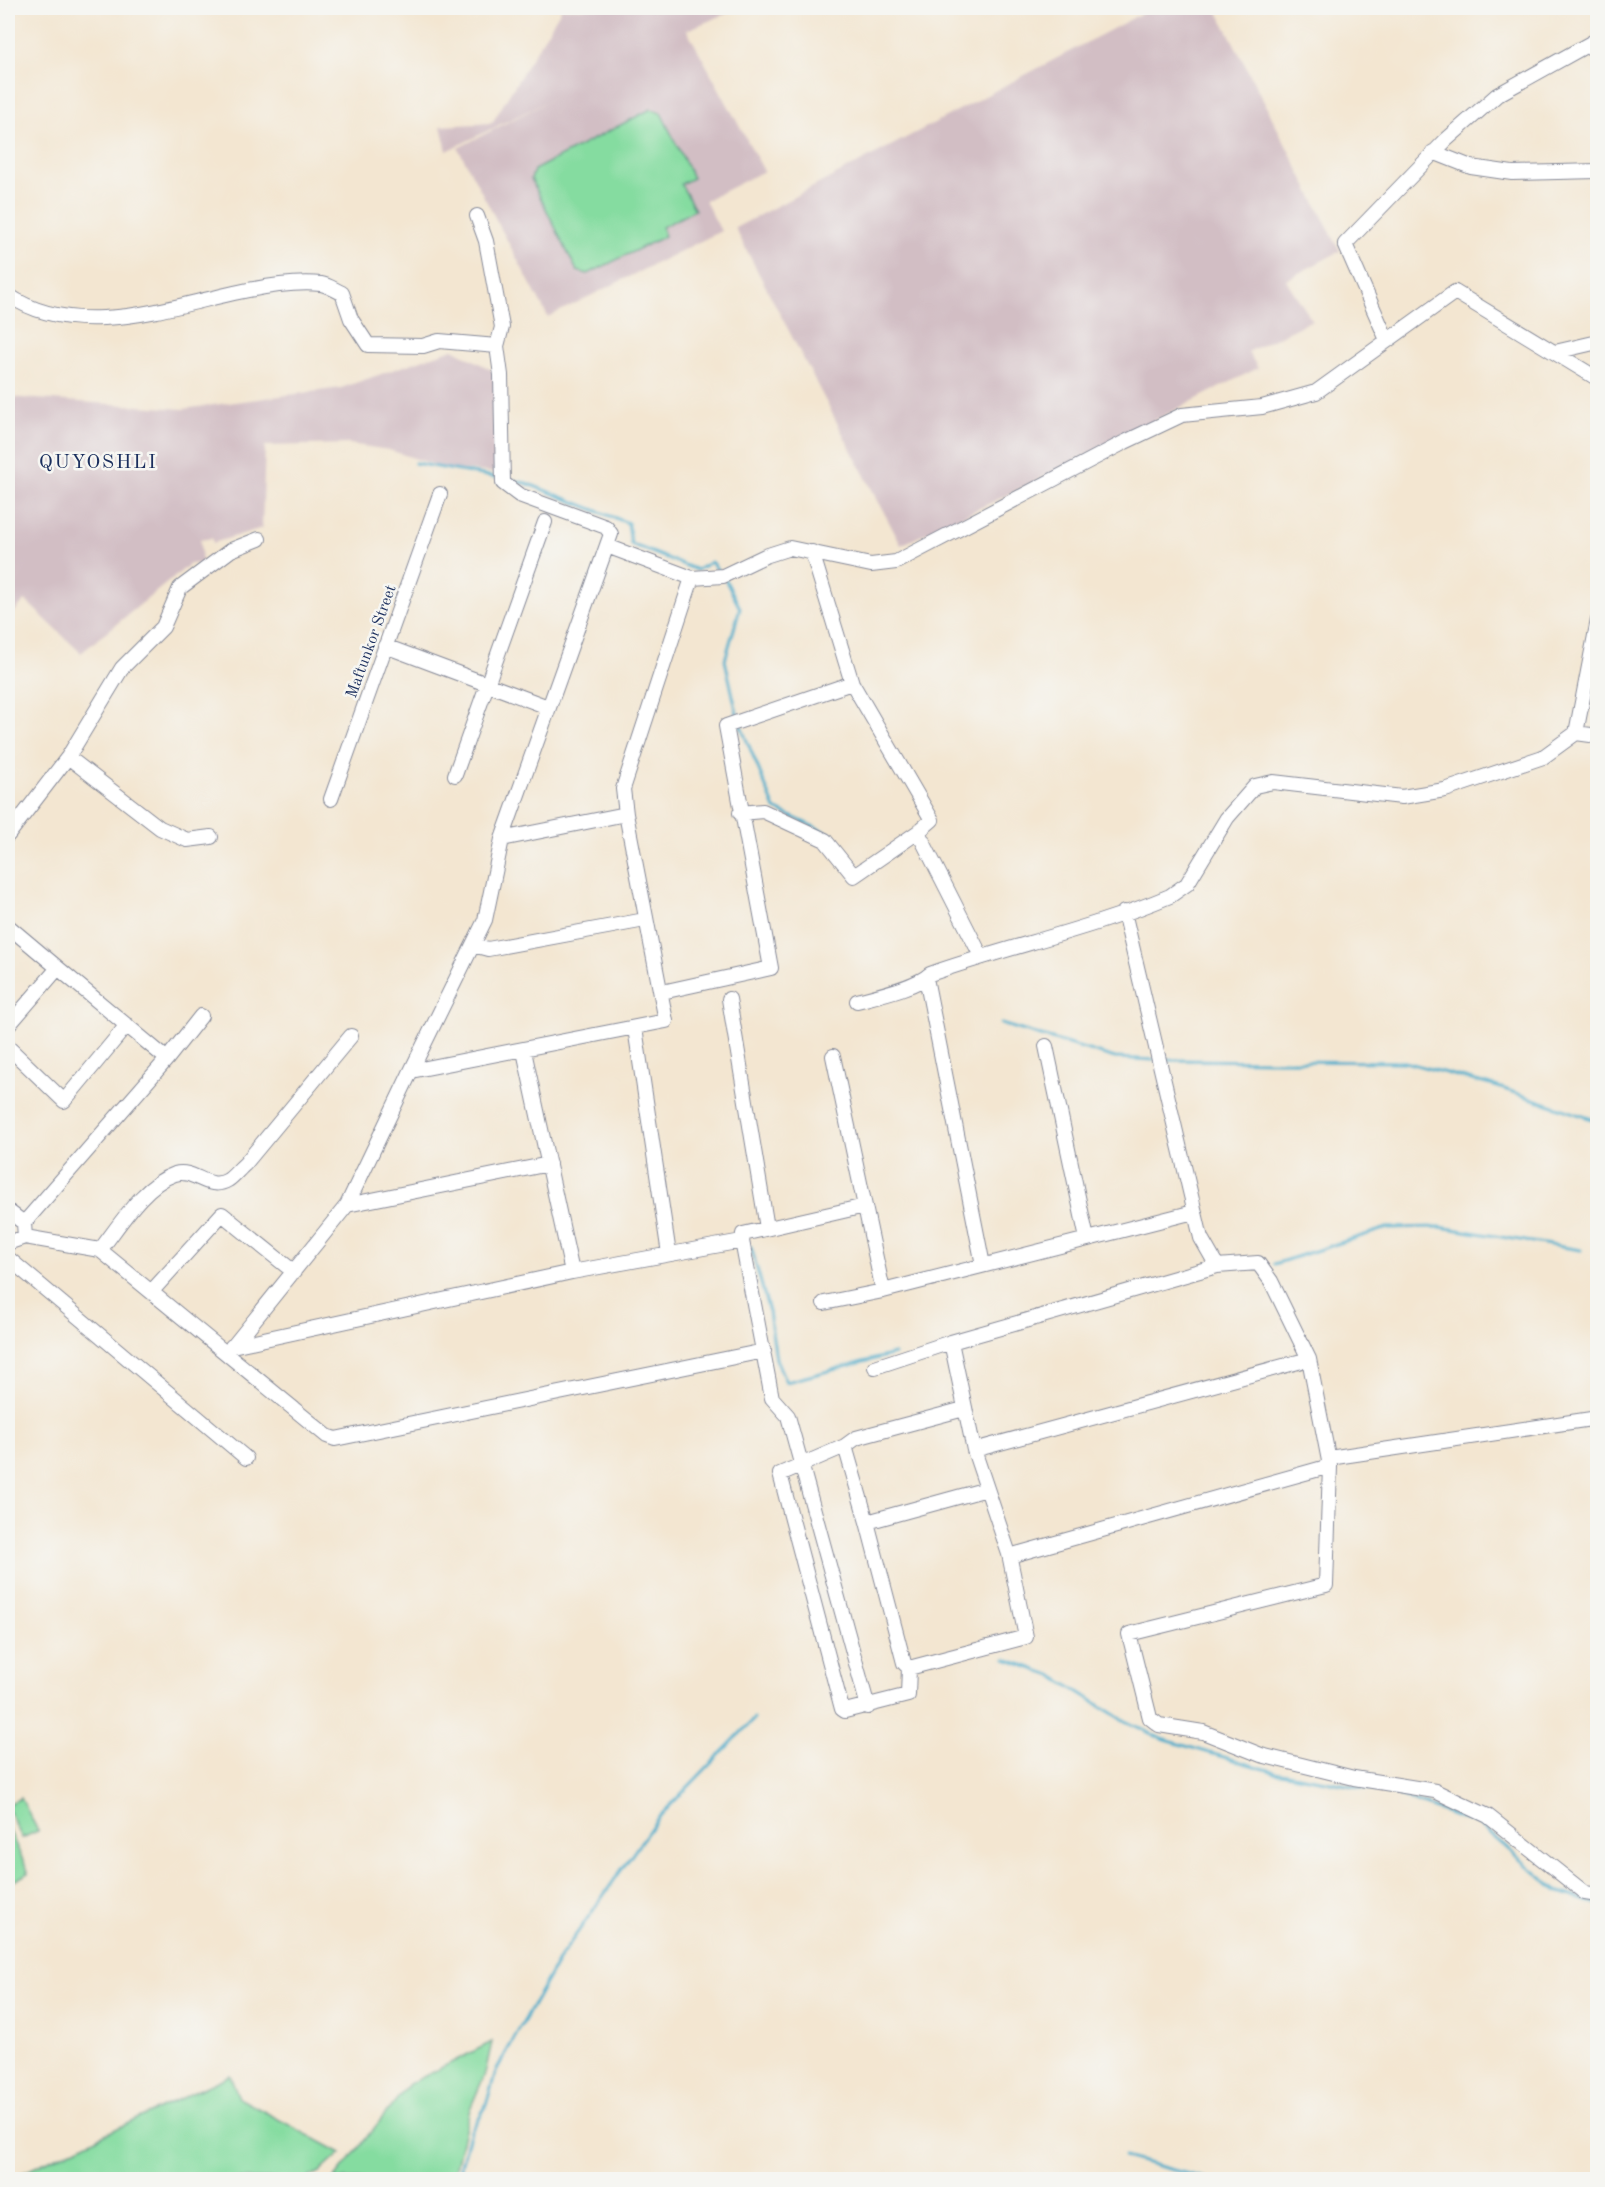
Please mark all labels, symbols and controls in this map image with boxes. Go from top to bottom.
district label: QUYOSHLI [39,453,157,473]
street label: Maftunkor Street [344,583,400,700]

